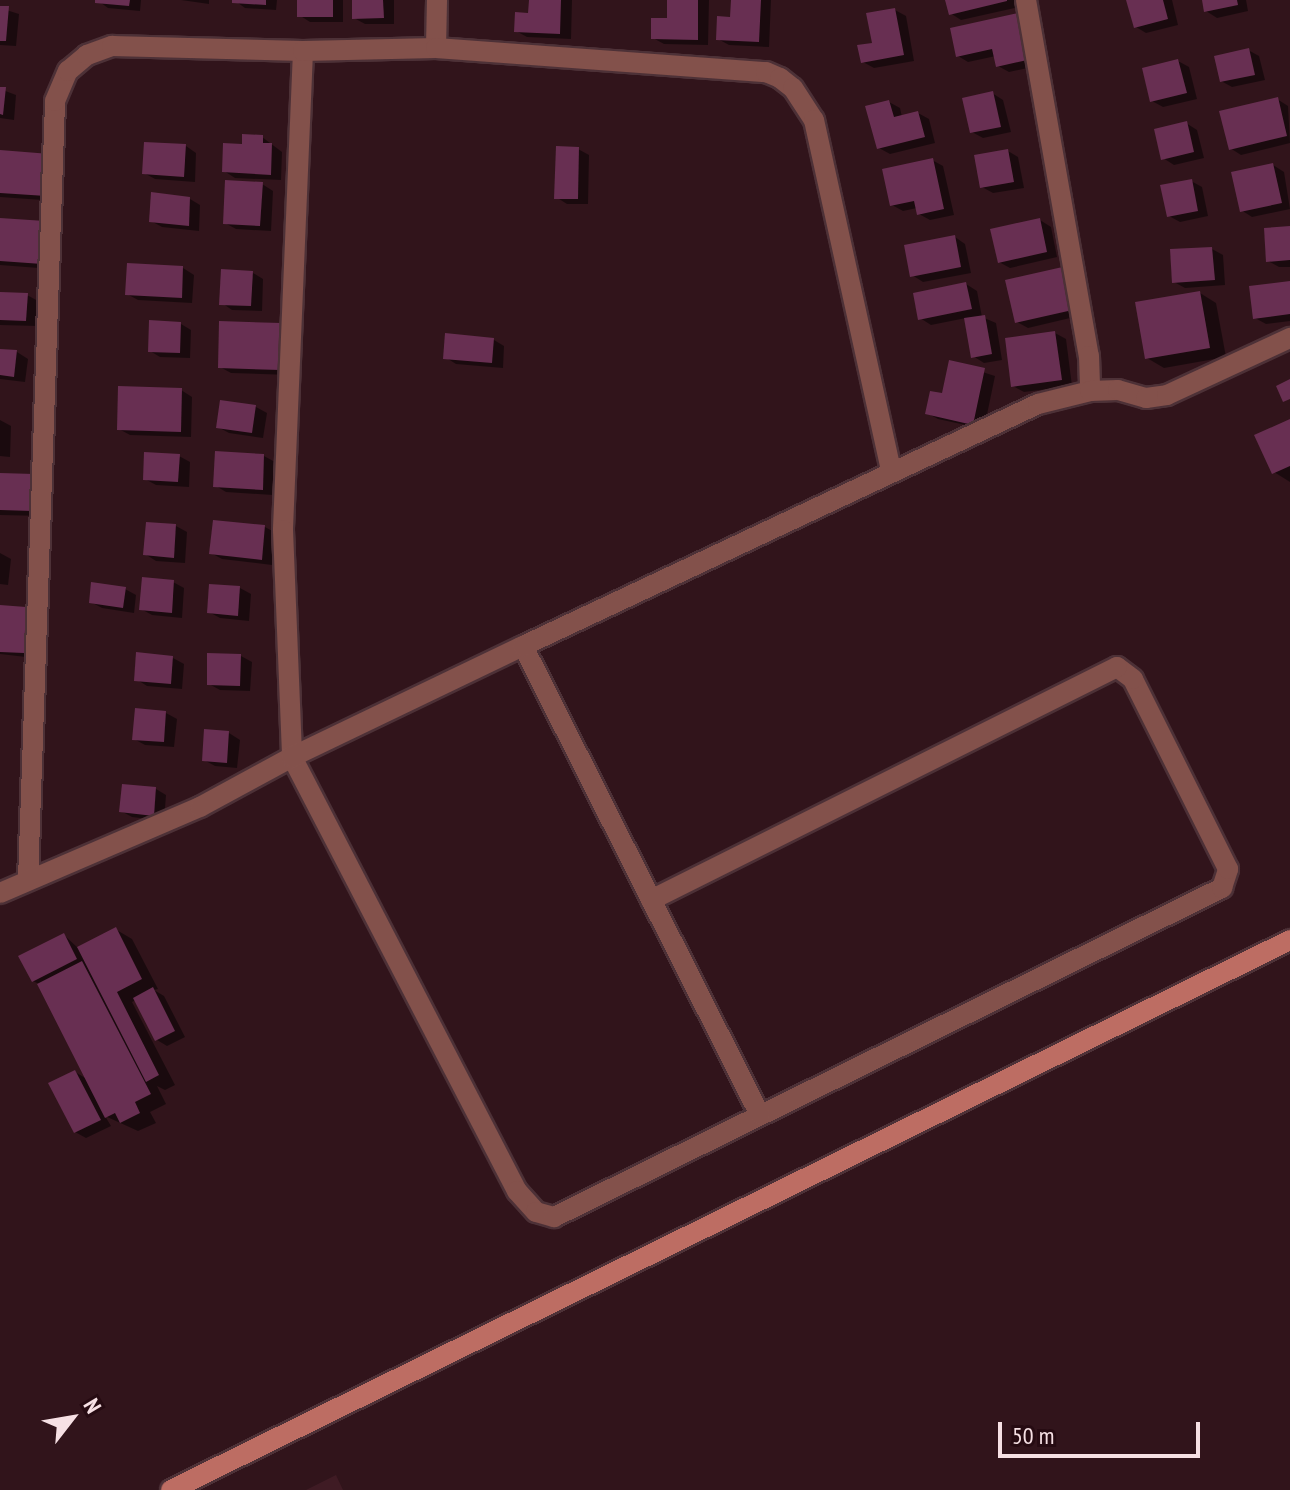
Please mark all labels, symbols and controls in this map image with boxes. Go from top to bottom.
north arrow [32,1378,112,1458]
text: N [78,1393,108,1418]
scale bar [1002,1406,1204,1456]
text: 50 m [1012,1420,1054,1451]

